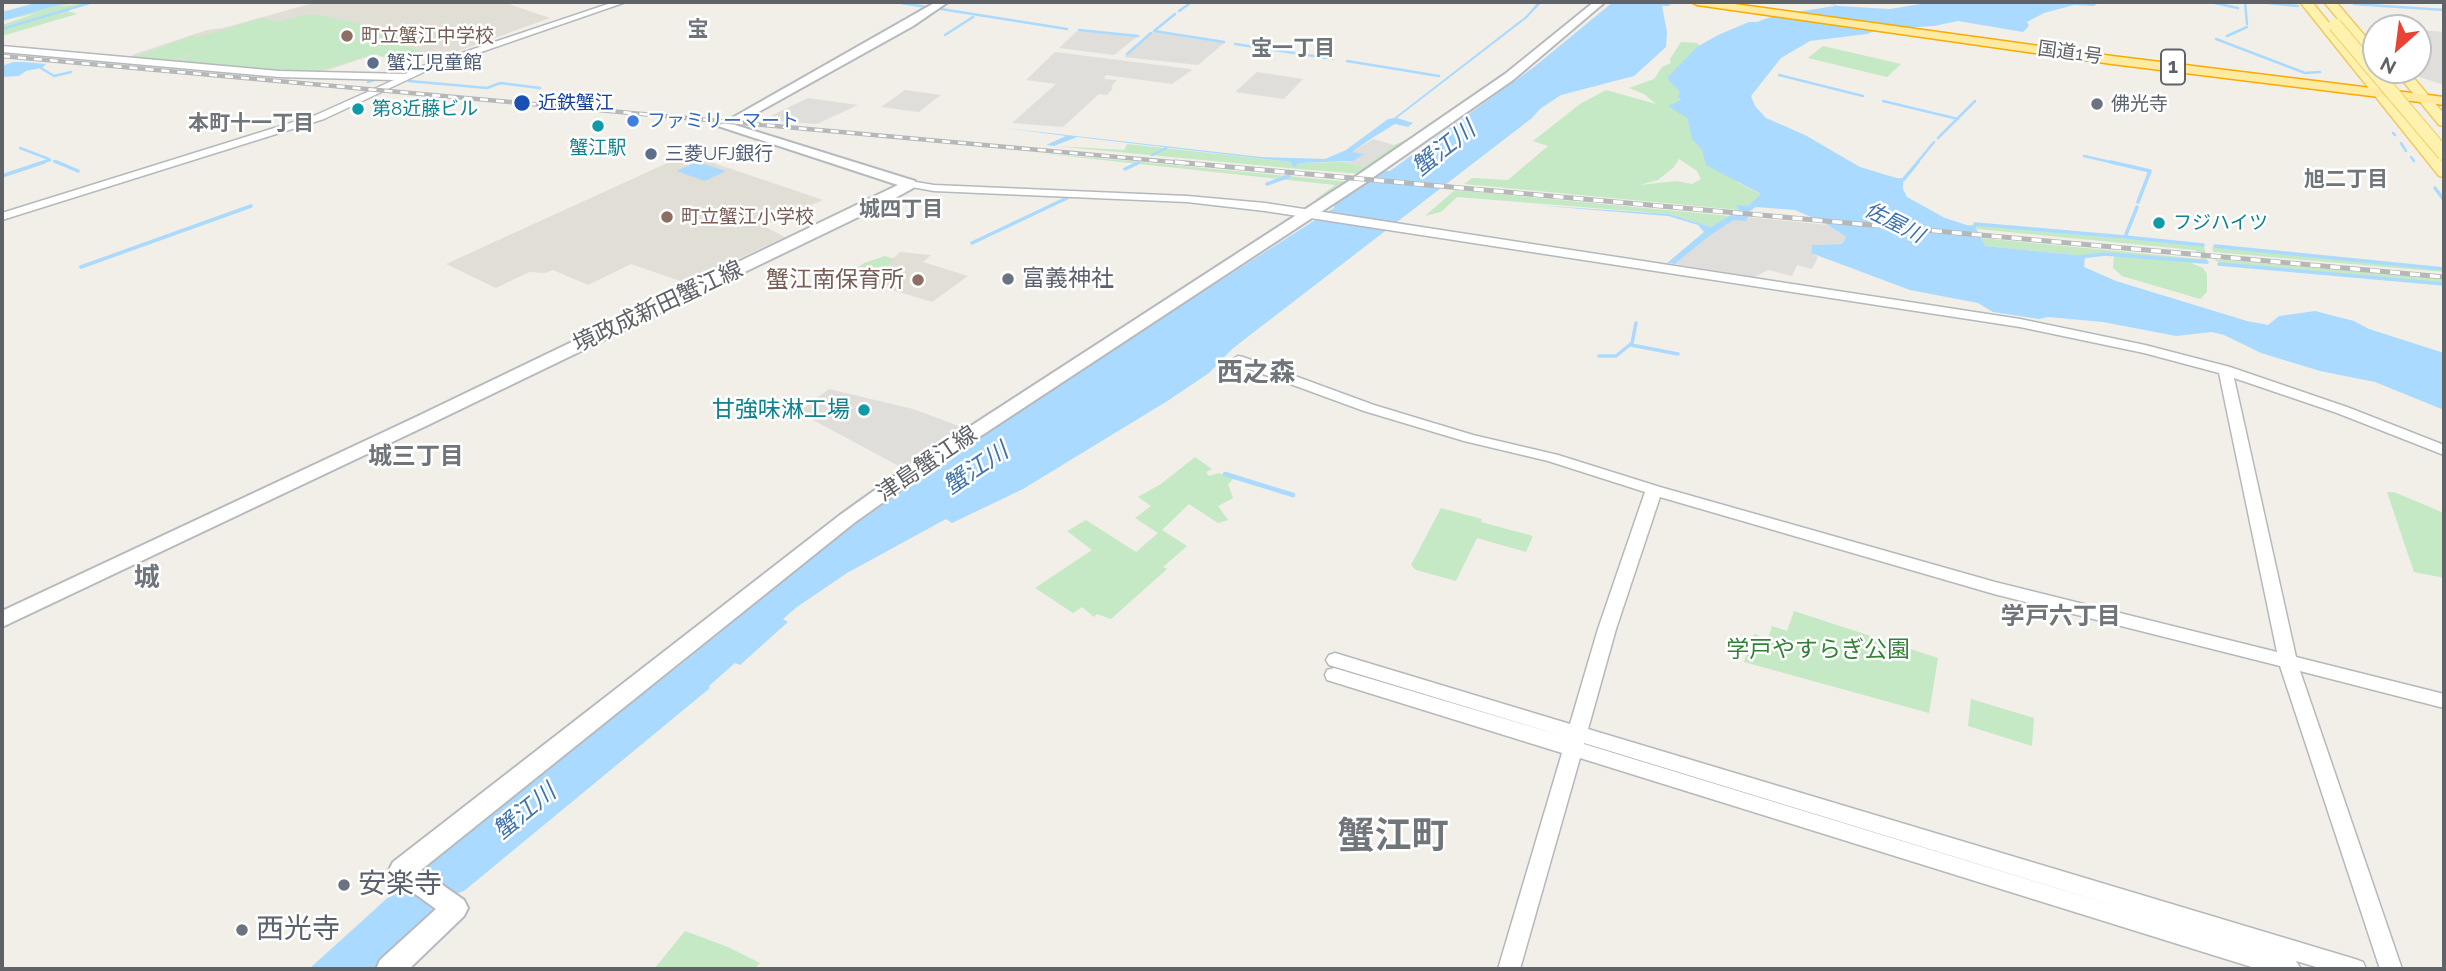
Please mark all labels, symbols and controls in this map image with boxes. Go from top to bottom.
north arrow [2362,14,2432,84]
district label: 宝 [688,17,708,43]
place label: 町立蟹江中学校 [361,25,494,47]
marker: 町立蟹江中学校 [339,28,355,44]
district label: 宝一丁目 [1251,36,1335,62]
street label: 国道1号 [2036,37,2104,69]
road number: 1 [2161,50,2185,84]
place label: 蟹江児童館 [387,52,482,74]
text: N [2377,53,2400,79]
marker: 蟹江児童館 [365,55,381,71]
place label: 近鉄蟹江 [538,92,614,114]
marker: 近鉄蟹江 [512,93,532,113]
place label: 佛光寺 [2111,93,2168,115]
marker: 佛光寺 [2089,96,2105,112]
place label: 第8近藤ビル [372,98,478,120]
marker: 第8近藤ビル [350,101,366,117]
place label: ファミリーマート [647,110,799,132]
district label: 本町十一丁目 [188,111,314,137]
marker: ファミリーマート [625,113,641,129]
water label: 蟹江川 [1407,115,1481,183]
marker: 蟹江駅 [590,118,606,134]
place label: 蟹江駅 [570,137,626,159]
place label: 三菱UFJ銀行 [665,143,773,165]
marker: 三菱UFJ銀行 [643,146,659,162]
district label: 旭二丁目 [2304,167,2388,193]
district label: 城四丁目 [859,197,943,223]
water label: 佐屋川 [1860,197,1928,249]
place label: 町立蟹江小学校 [681,206,814,228]
marker: 町立蟹江小学校 [659,209,675,225]
place label: フジハイツ [2173,212,2268,234]
marker: フジハイツ [2151,215,2167,231]
street label: 境政成新田蟹江線 [569,256,747,358]
place label: 富義神社 [1022,265,1114,293]
place label: 蟹江南保育所 [766,266,904,294]
marker: 富義神社 [1000,271,1016,287]
marker: 蟹江南保育所 [910,272,926,288]
district label: 西之森 [1217,357,1295,389]
place label: 甘強味淋工場 [712,396,850,424]
marker: 甘強味淋工場 [856,402,872,418]
street label: 津島蟹江線 [872,420,982,508]
water label: 蟹江川 [938,437,1014,501]
district label: 城三丁目 [368,443,464,471]
district label: 城 [134,562,160,594]
district label: 学戸六丁目 [2001,603,2121,631]
park label: 学戸やすらぎ公園 [1726,636,1910,664]
water label: 蟹江川 [488,778,562,846]
district label: 蟹江町 [1338,815,1448,859]
place label: 安楽寺 [358,868,442,902]
marker: 安楽寺 [336,877,352,893]
place label: 西光寺 [256,913,340,947]
marker: 西光寺 [234,922,250,938]

